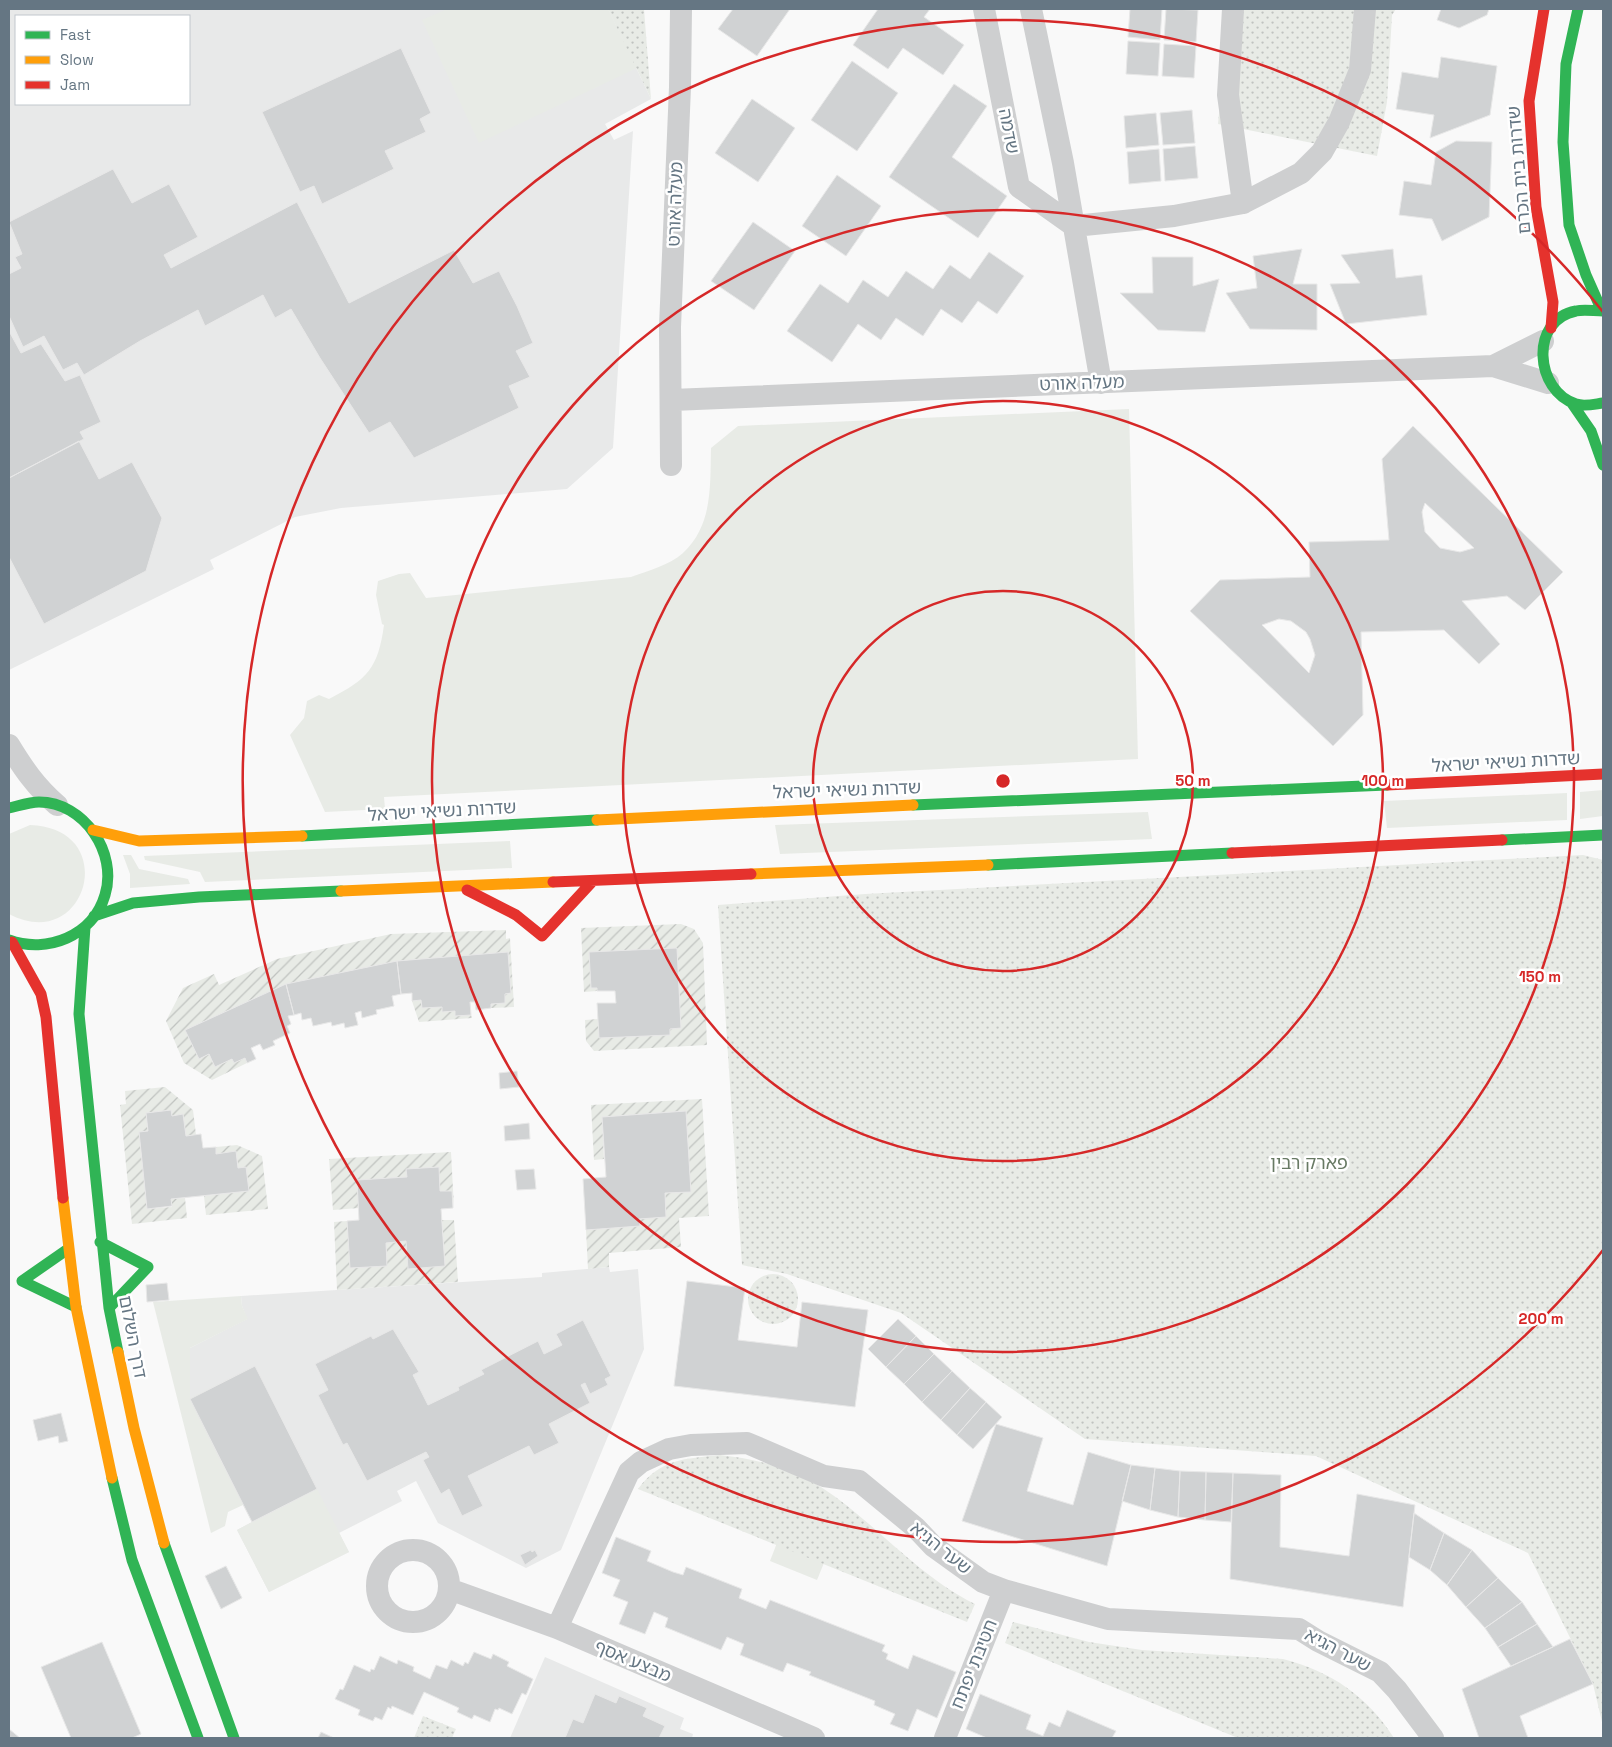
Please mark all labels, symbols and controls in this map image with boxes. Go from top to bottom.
legend [15,15,190,105]
text: Fast [60,25,91,44]
text: Slow [60,50,94,69]
text: Jam [60,75,90,94]
street label: שדרות בית הכרם [1501,105,1536,235]
street label: שדמה [994,106,1025,156]
street label: מעלה אורט [662,161,687,247]
street label: מעלה אורט [1039,370,1125,395]
street label: שדרות נשיאי ישראל [1431,746,1581,777]
text: 50 m [1175,771,1211,790]
text: 100 m [1362,771,1404,790]
centre of rings [994,772,1012,790]
street label: שדרות נשיאי ישראל [772,775,922,804]
street label: שדרות נשיאי ישראל [367,795,517,826]
text: 150 m [1519,967,1561,986]
park label: פארק רבין [1270,1151,1348,1174]
street label: דרך השלום [114,1293,153,1381]
text: 200 m [1519,1309,1563,1328]
street label: שער הגיא [906,1516,977,1579]
street label: חטיבת יפתח [945,1616,1002,1712]
street label: שער הגיא [1301,1623,1375,1677]
street label: מבצע אסף [591,1634,675,1687]

